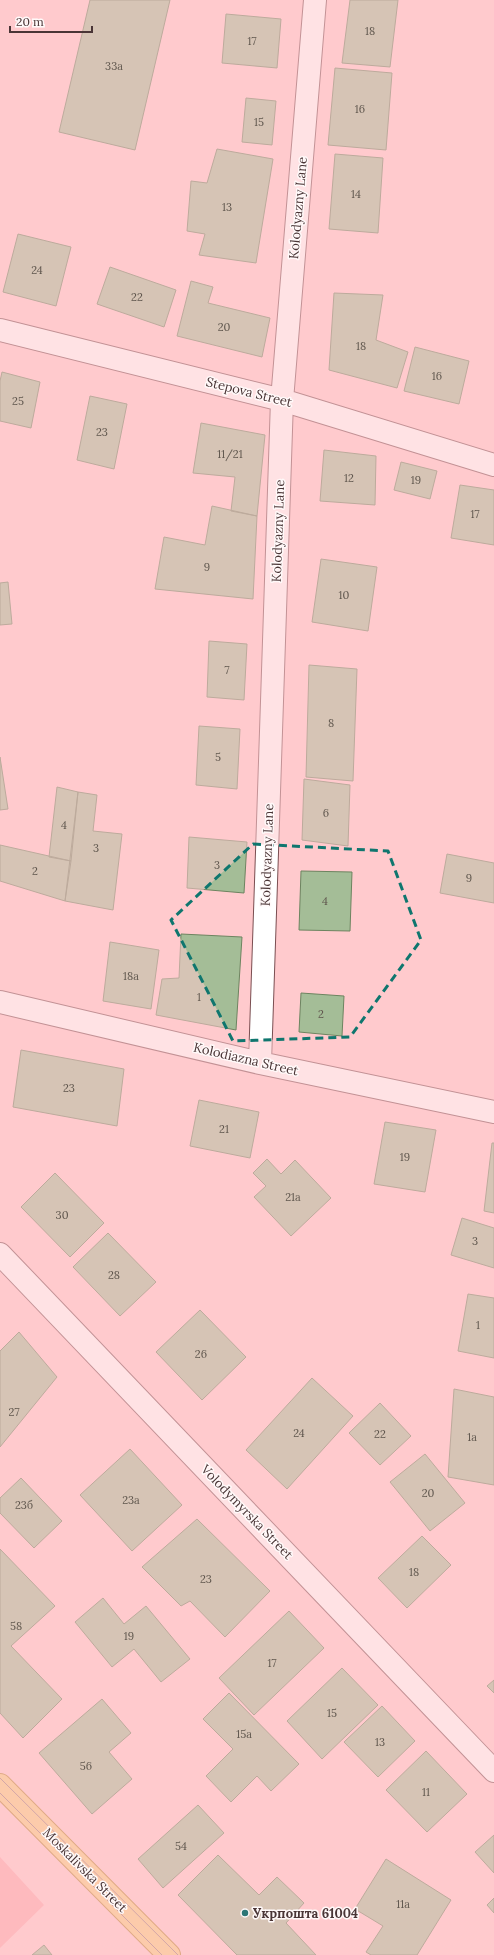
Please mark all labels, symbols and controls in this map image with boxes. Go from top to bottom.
scale bar [10,8,92,34]
text: 20 m [16,14,44,29]
house number: 18 [365,24,375,38]
house number: 17 [247,34,257,48]
house number: 33а [105,59,123,73]
house number: 16 [355,102,365,116]
house number: 15 [254,115,264,129]
street label: Kolodyazny Lane [285,156,311,260]
house number: 14 [351,187,361,201]
house number: 13 [222,200,232,214]
house number: 24 [31,263,43,277]
house number: 22 [131,290,143,304]
house number: 20 [218,320,231,334]
house number: 18 [356,339,366,353]
house number: 16 [432,369,442,383]
street label: Stepova Street [204,373,294,411]
house number: 25 [12,394,24,408]
house number: 23 [96,425,108,439]
house number: 11/21 [217,447,243,462]
house number: 12 [344,471,354,485]
house number: 19 [411,473,421,487]
street label: Kolodyazny Lane [268,479,288,583]
house number: 17 [470,507,480,521]
house number: 9 [204,560,210,574]
house number: 10 [339,588,350,602]
house number: 7 [224,663,230,677]
house number: 8 [328,716,334,730]
house number: 5 [215,750,221,764]
street label: Kolodyazny Lane [257,803,277,907]
house number: 6 [323,806,329,820]
house number: 4 [61,818,67,832]
house number: 3 [93,841,99,855]
house number: 3 [214,858,220,872]
house number: 2 [32,864,38,878]
house number: 9 [466,871,472,885]
house number: 4 [322,894,328,908]
house number: 18а [123,969,139,983]
house number: 1 [197,990,201,1004]
house number: 2 [318,1007,324,1021]
street label: Kolodiazna Street [192,1039,300,1079]
house number: 23 [63,1081,75,1095]
house number: 21 [219,1122,229,1136]
house number: 19 [400,1150,410,1164]
house number: 21а [285,1190,301,1204]
house number: 30 [56,1208,69,1222]
house number: 3 [472,1234,478,1248]
house number: 28 [108,1268,120,1282]
house number: 1 [476,1318,480,1332]
house number: 26 [195,1347,207,1361]
house number: 27 [9,1405,19,1419]
house number: 24 [293,1426,305,1440]
house number: 22 [374,1427,386,1441]
house number: 1а [467,1430,477,1444]
street label: Volodymyrska Street [197,1460,297,1563]
house number: 20 [422,1486,435,1500]
house number: 23а [122,1493,140,1507]
house number: 23б [15,1498,33,1512]
house number: 18 [409,1565,419,1579]
house number: 23 [200,1572,212,1586]
house number: 58 [10,1619,22,1633]
house number: 19 [124,1629,134,1643]
house number: 17 [267,1656,277,1670]
house number: 15 [327,1706,337,1720]
house number: 15а [236,1727,252,1741]
house number: 13 [375,1735,385,1749]
house number: 56 [80,1759,92,1773]
house number: 11 [422,1785,430,1799]
street label: Moskalivska Street [39,1824,131,1916]
house number: 54 [175,1839,187,1853]
house number: 11а [396,1897,410,1911]
place label: Укрпошта 61004 [253,1905,358,1922]
marker: Укрпошта 61004 [240,1908,250,1918]

